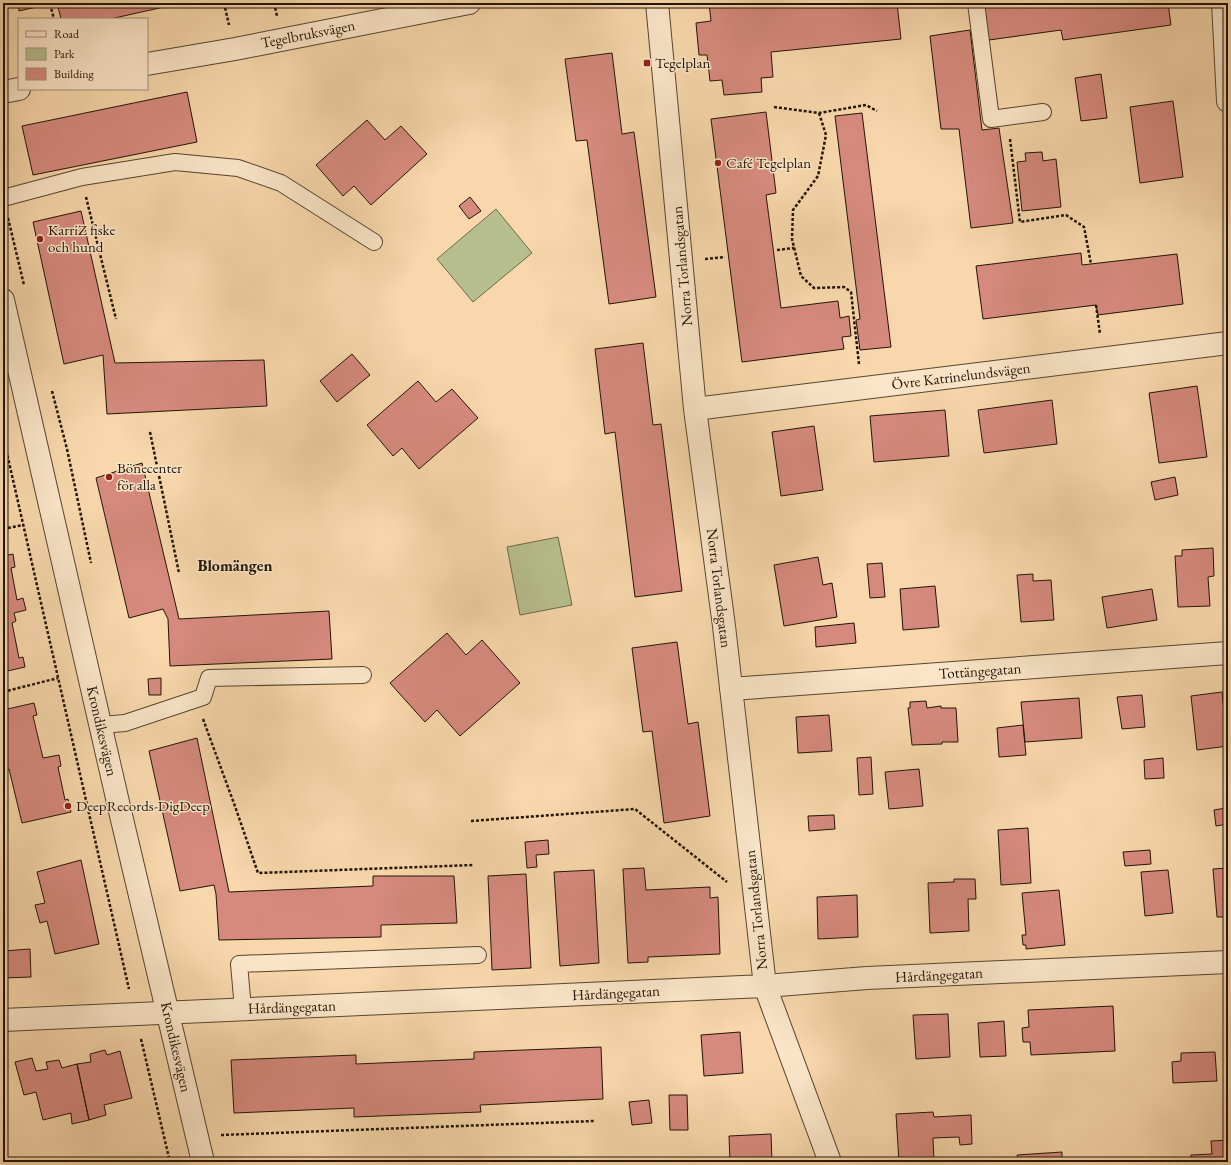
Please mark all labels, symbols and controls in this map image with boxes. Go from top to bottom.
street label: Tegelbruksvägen [259,15,357,52]
legend [18,18,148,90]
text: Road [54,26,80,42]
text: Park [54,46,75,62]
place label: Tegelplan [655,53,710,72]
marker: Tegelplan [642,58,652,68]
text: Building [54,66,95,82]
place label: Café Tegelplan [726,153,811,172]
marker: Café Tegelplan [713,158,723,168]
street label: Norra Torlandsgatan [667,205,696,327]
place label: KarriZ fiske och hund [48,220,116,256]
marker: KarriZ fiske och hund [35,234,45,244]
street label: Övre Katrinelundsvägen [890,358,1032,393]
place label: Bönecenter för alla [117,458,182,494]
marker: Bönecenter för alla [104,472,114,482]
street label: Norra Torlandsgatan [703,527,736,649]
district label: Blomängen [198,555,272,576]
street label: Tottängegatan [938,658,1022,683]
street label: Krondikesvägen [83,684,122,778]
place label: DeepRecords-DigDeep [76,796,210,815]
marker: DeepRecords-DigDeep [63,801,73,811]
street label: Norra Torlandsgatan [740,849,771,971]
street label: Hårdängegatan [894,963,984,986]
street label: Hårdängegatan [571,981,661,1004]
street label: Hårdängegatan [248,995,336,1018]
street label: Krondikesvägen [157,1000,196,1094]

